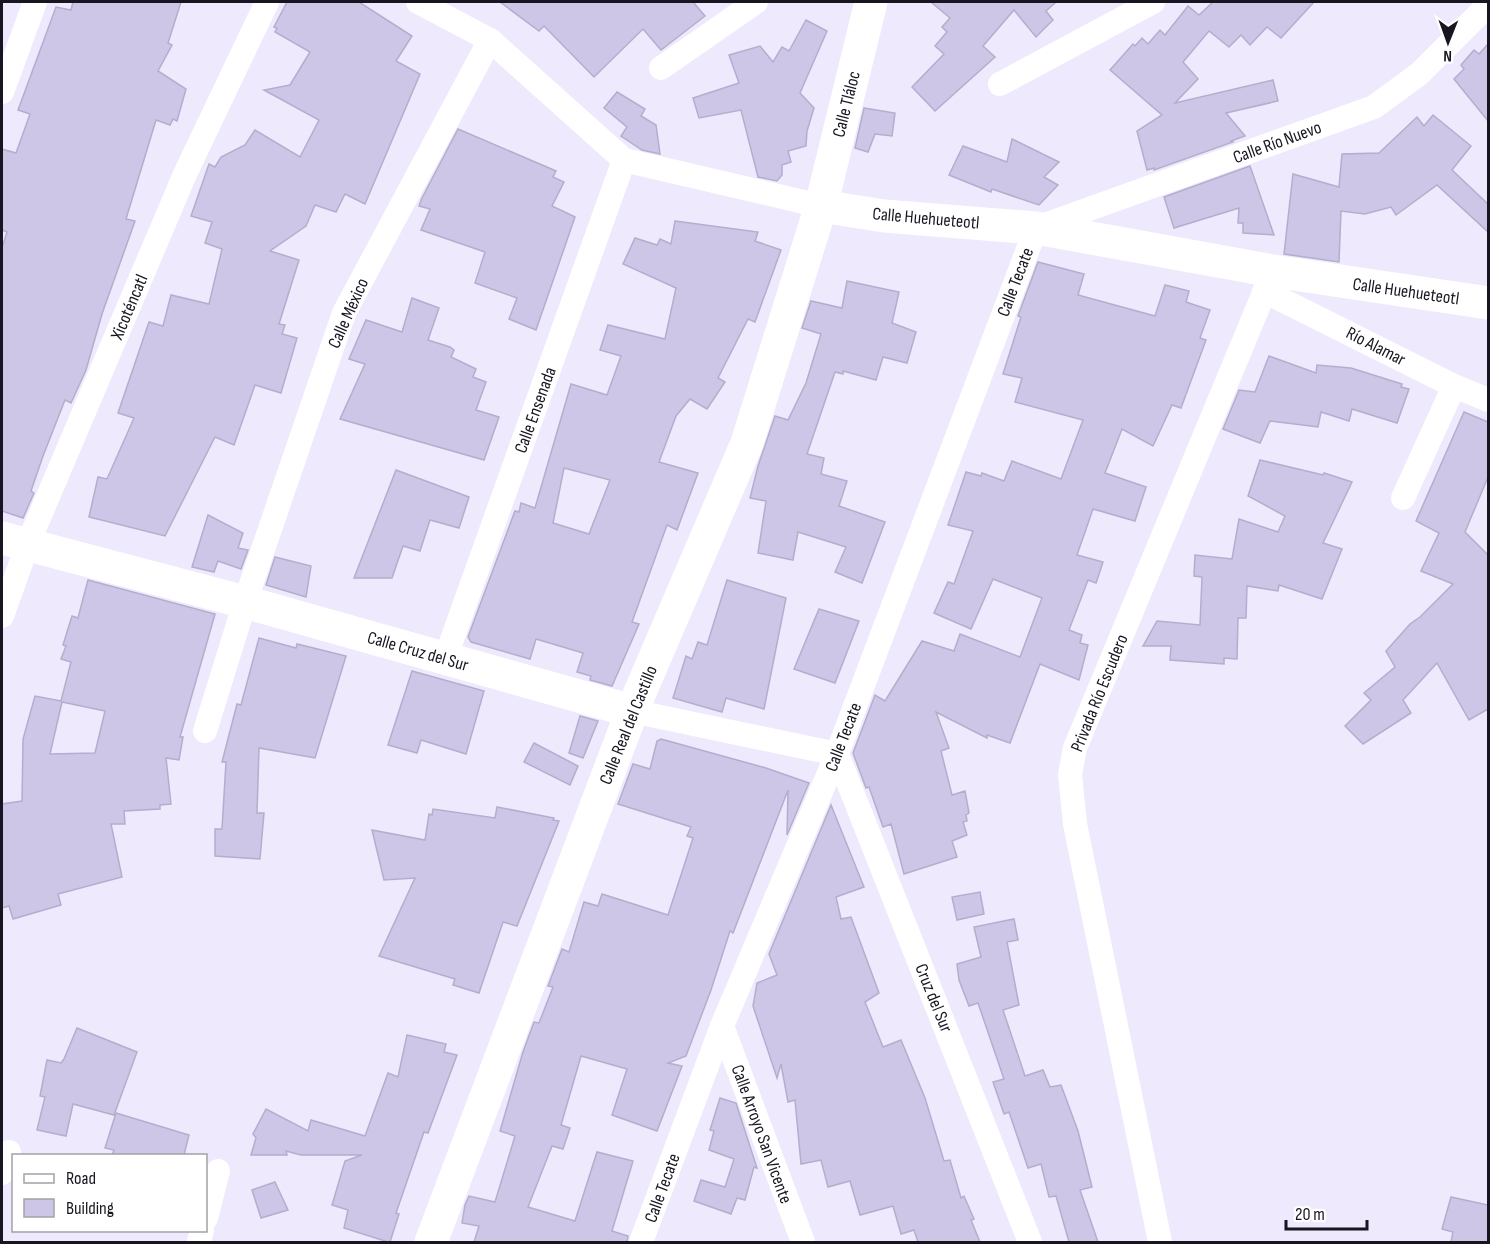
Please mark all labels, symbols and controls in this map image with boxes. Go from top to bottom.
north arrow [1418,12,1478,72]
text: N [1443,46,1452,65]
street label: Calle Tláloc [828,69,865,139]
street label: Calle Río Nuevo [1230,117,1324,168]
street label: Calle Huehueteotl [872,203,980,234]
street label: Calle Tecate [993,245,1038,320]
street label: Xicoténcatl [106,272,153,344]
street label: Calle Huehueteotl [1351,274,1461,309]
street label: Calle México [324,275,373,352]
street label: Río Alamar [1343,323,1409,370]
street label: Calle Ensenada [510,364,561,456]
street label: Calle Cruz del Sur [365,627,471,676]
street label: Privada Río Escudero [1066,631,1133,755]
street label: Calle Real del Castillo [595,663,662,788]
street label: Calle Tecate [821,700,866,775]
street label: Cruz del Sur [910,961,957,1036]
street label: Calle Arroyo San Vicente [727,1062,796,1206]
street label: Calle Tecate [640,1151,685,1226]
legend [12,1154,207,1232]
text: Road [66,1168,96,1189]
scale bar [1286,1193,1367,1231]
text: Building [66,1198,114,1219]
text: 20 m [1295,1204,1325,1225]

